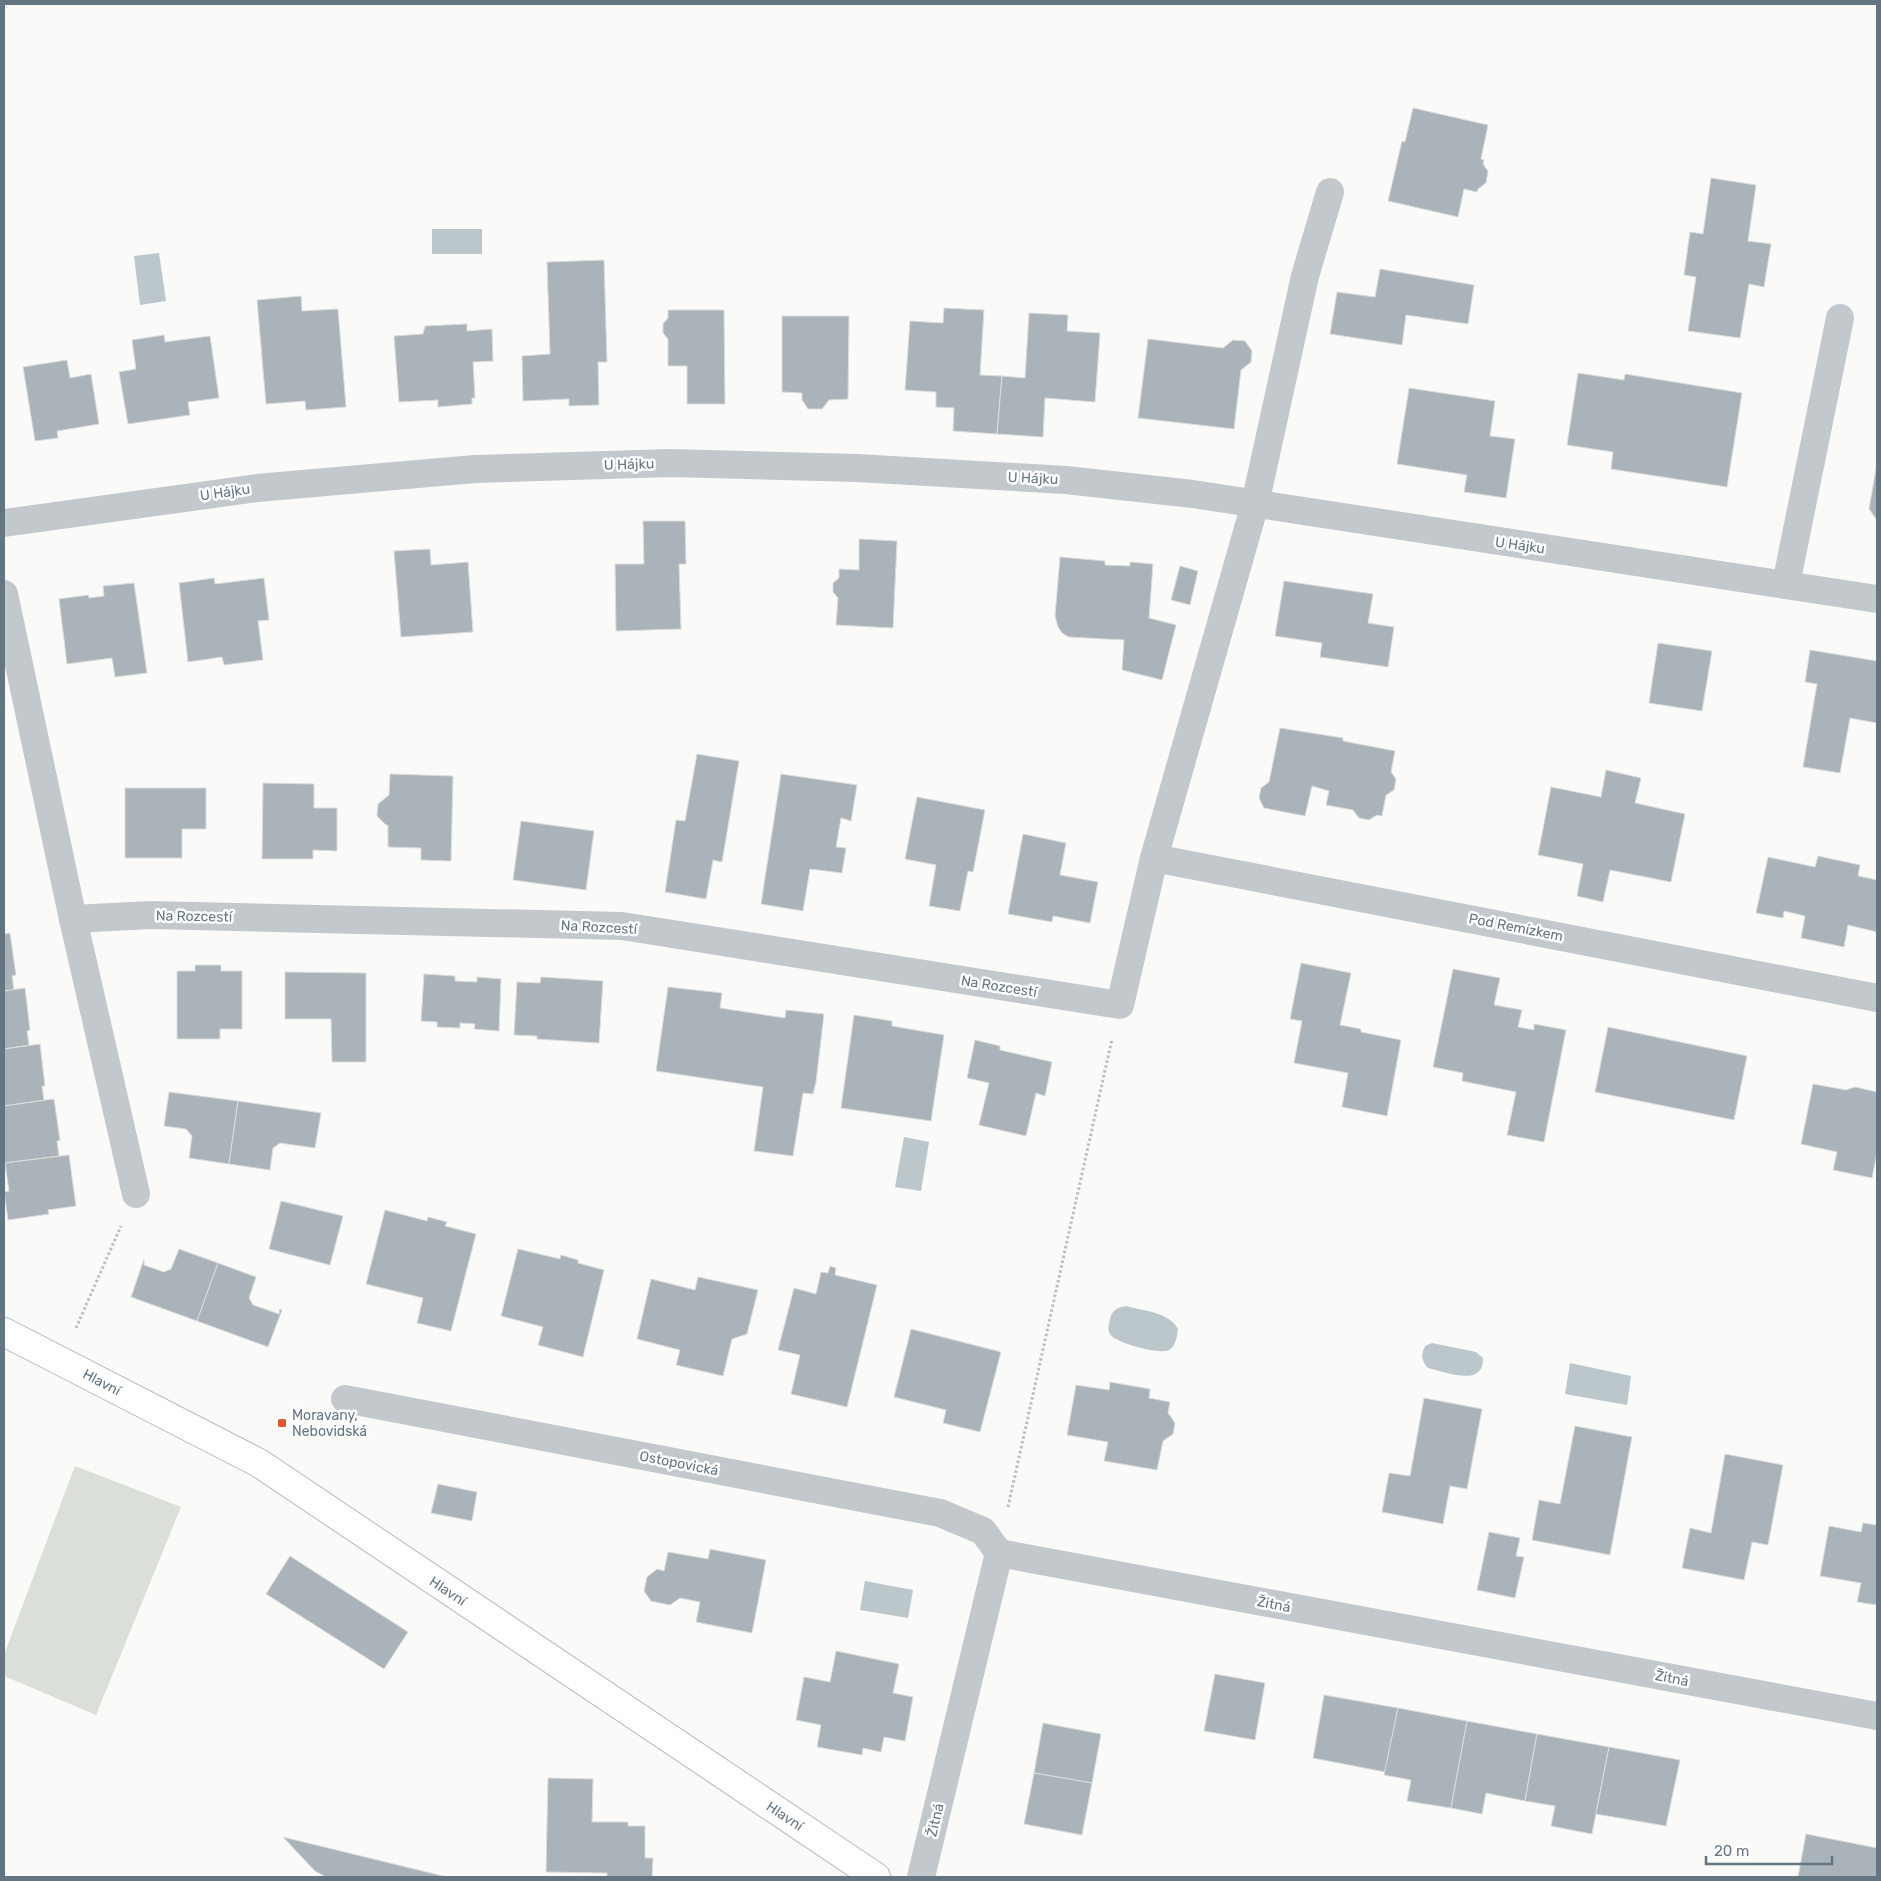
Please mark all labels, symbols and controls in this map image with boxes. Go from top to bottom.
street label: U Hájku [604,455,654,474]
street label: U Hájku [1007,469,1059,488]
street label: U Hájku [199,481,251,504]
street label: U Hájku [1494,534,1546,557]
street label: Na Rozcestí [156,907,233,926]
street label: Pod Remízkem [1467,910,1565,945]
street label: Na Rozcestí [560,917,638,938]
street label: Na Rozcestí [960,972,1039,1001]
street label: Hlavní [80,1365,124,1400]
place label: Moravany, Nebovidská [292,1407,367,1440]
marker: Moravany, Nebovidská [276,1417,288,1429]
street label: Ostopovická [638,1448,720,1479]
street label: Hlavní [426,1573,470,1610]
street label: Žitná [1256,1592,1292,1616]
street label: Žitná [1654,1666,1690,1690]
street label: Hlavní [763,1798,807,1835]
street label: Žitná [922,1802,948,1838]
scale bar [1706,1834,1832,1866]
text: 20 m [1714,1842,1749,1860]

